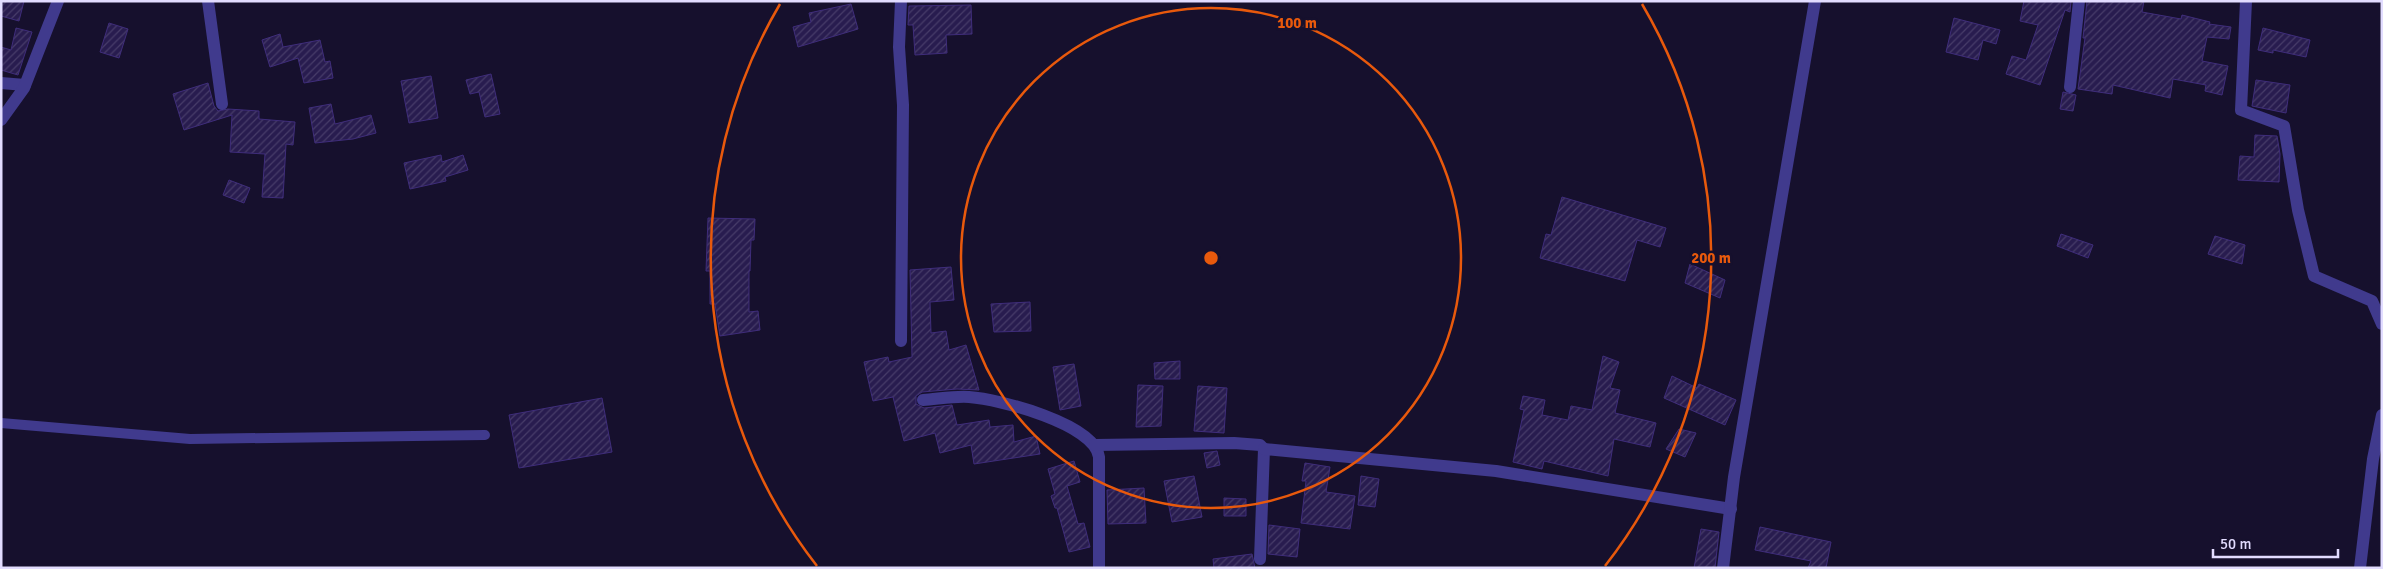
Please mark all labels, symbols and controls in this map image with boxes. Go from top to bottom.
text: 100 m [1277,14,1317,32]
centre of rings [1202,249,1220,267]
text: 200 m [1691,249,1731,267]
scale bar [2213,526,2338,558]
text: 50 m [2220,535,2251,553]

